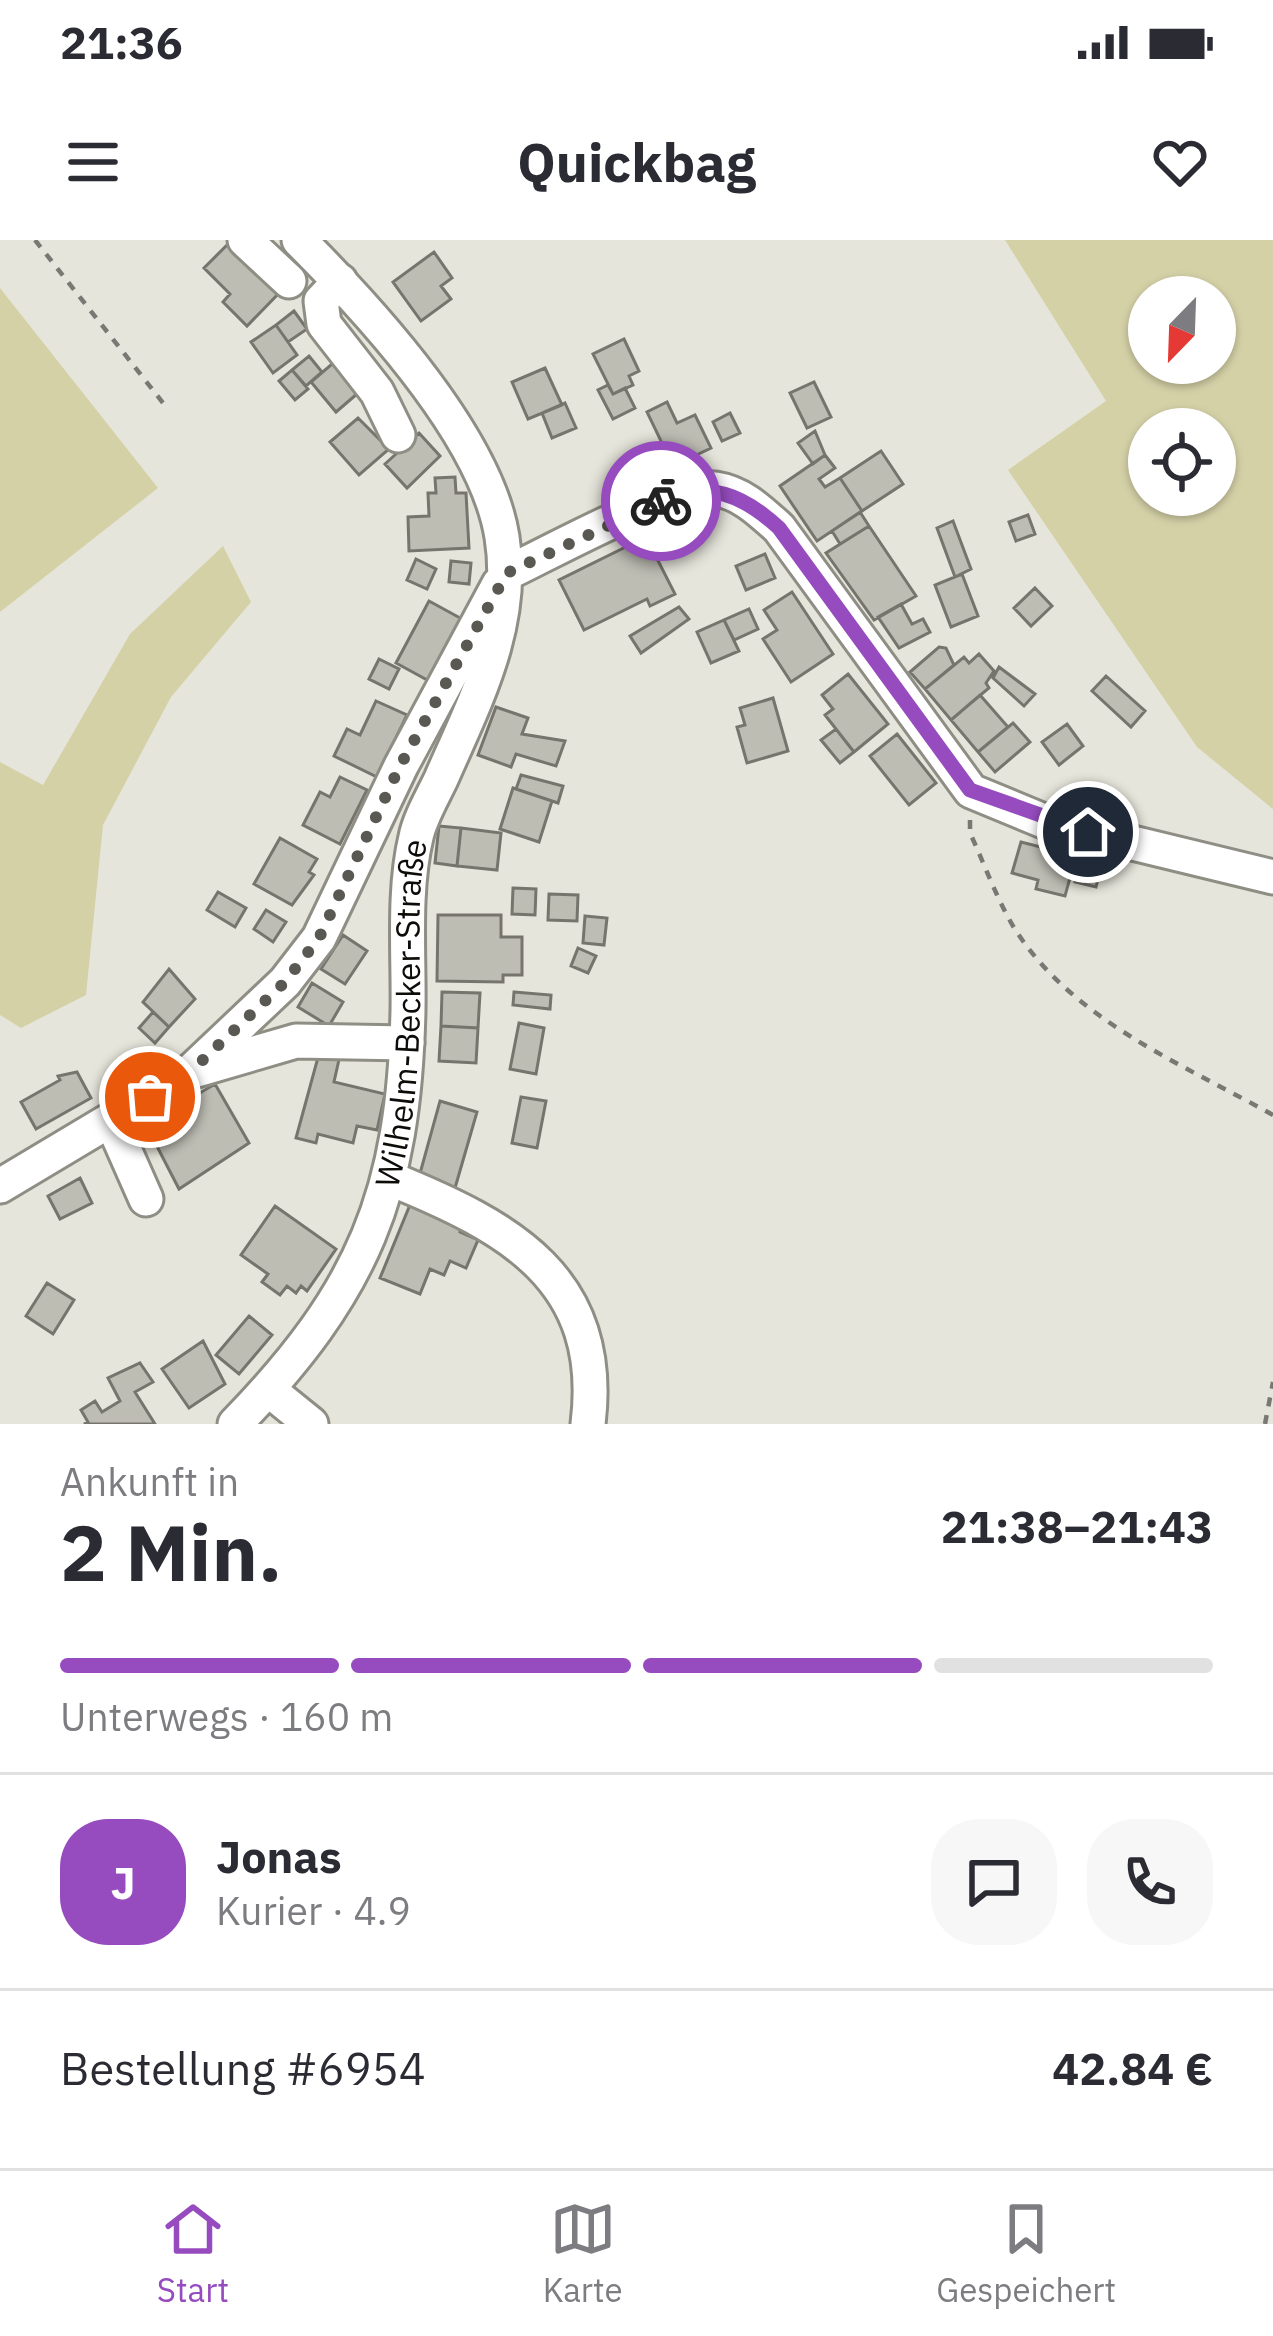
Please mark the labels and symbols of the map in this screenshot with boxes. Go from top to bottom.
north arrow [1128,276,1236,384]
courier [601,441,721,561]
pin [1037,781,1139,883]
street label: Wilhelm-Becker-Straße [364,835,436,1192]
pin [99,1046,201,1148]

